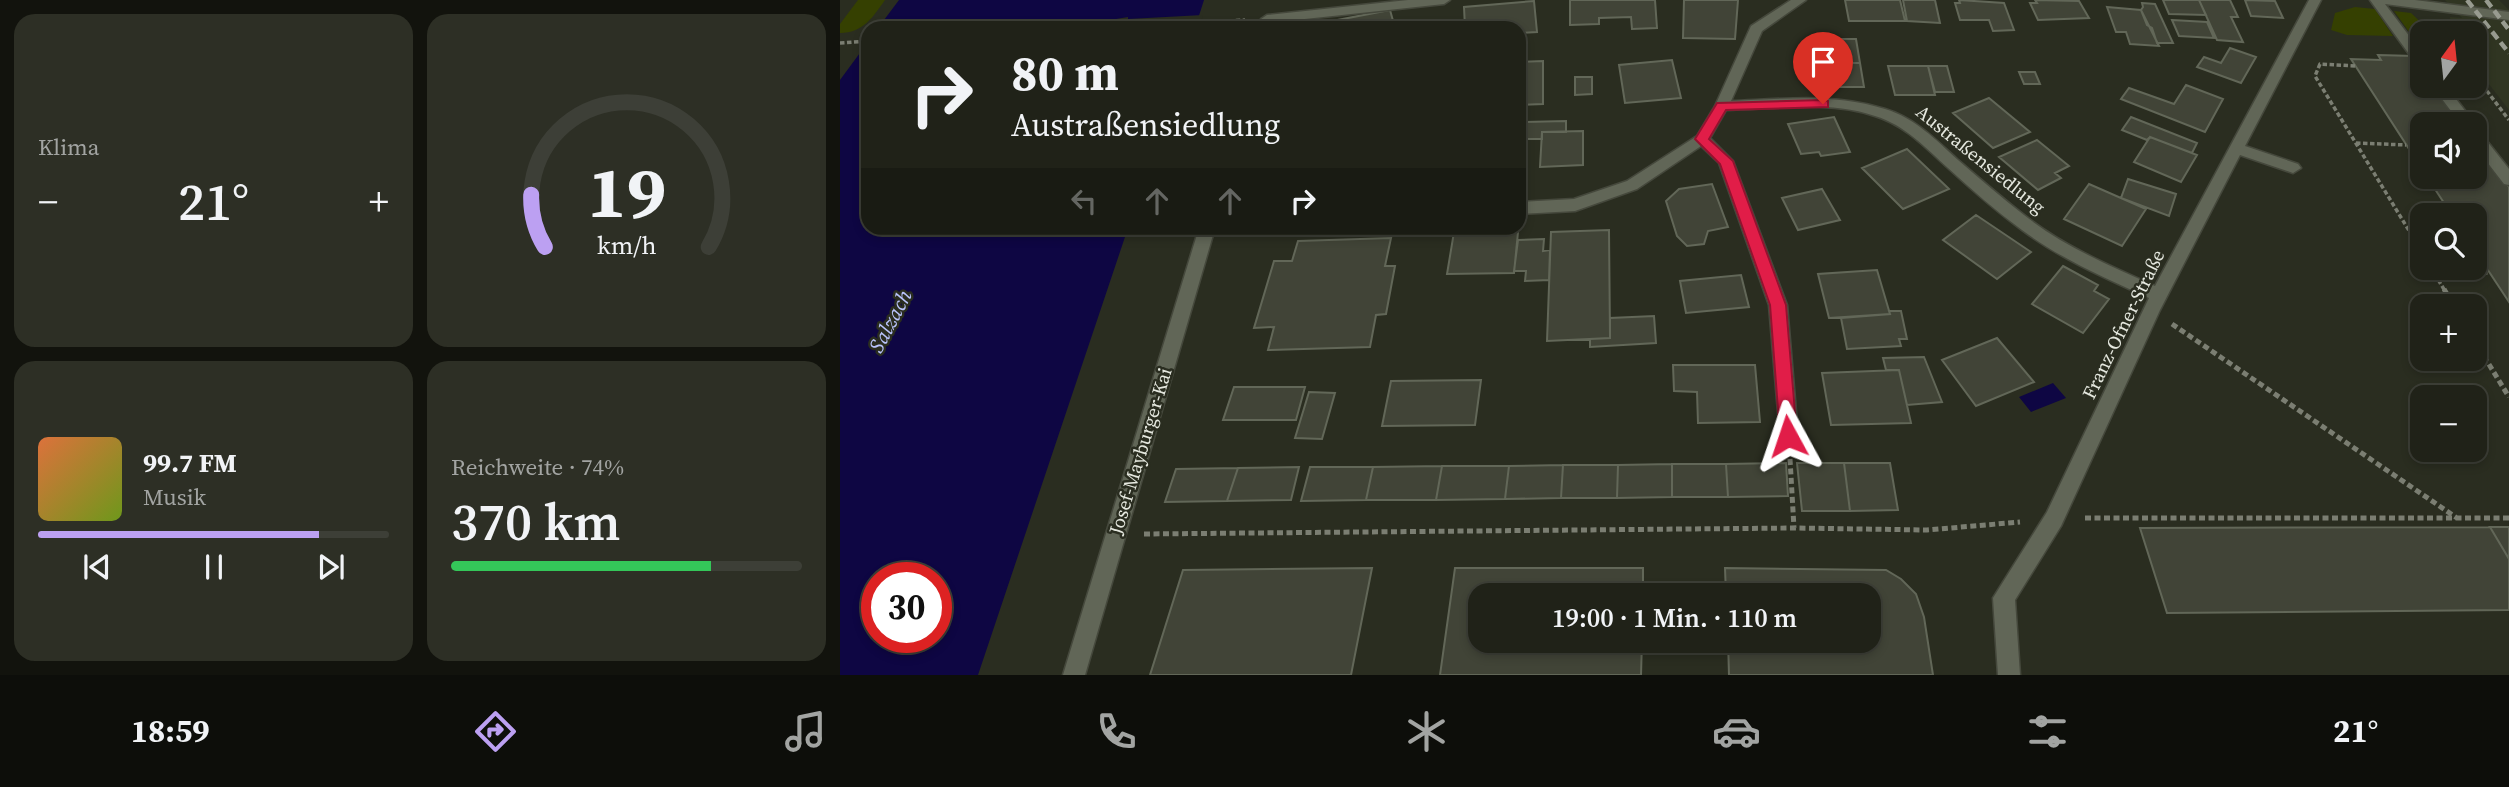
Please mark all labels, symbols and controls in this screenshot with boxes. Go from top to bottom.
north arrow [2410,21,2487,98]
map controls [2410,21,2487,462]
pin [1793,32,1853,104]
text: 80 m [1011,39,1119,106]
icon: arrive [1804,43,1842,81]
icon: right [896,49,987,140]
street label: Austraßensiedlung [1911,99,2051,220]
text: Austraßensiedlung [1011,103,1280,147]
button: sound [2410,112,2487,189]
text: Klima [38,131,99,163]
text: 19 [587,142,666,241]
text: 21° [178,166,249,237]
text: − [38,176,58,228]
text: + [369,176,389,228]
icon: left [1065,182,1103,220]
icon: ahead [1138,182,1176,220]
icon: ahead [1211,182,1249,220]
icon: right [1284,182,1322,220]
button: search [2410,203,2487,280]
text: km/h [597,227,656,261]
street label: Franz-Ofner-Straße [2076,245,2170,403]
water label: Salzach [861,284,919,358]
button: + [2410,294,2487,371]
street label: Josef-Mayburger-Kai [1102,364,1178,539]
button: − [2410,385,2487,462]
position arrow [1751,399,1825,473]
text: 99.7 FM [143,445,237,481]
text: Reichweite · 74% [451,451,624,483]
text: Musik [143,481,206,513]
text: 370 km [451,486,620,557]
icon: previous [78,548,116,586]
icon: pause [195,548,233,586]
icon: next [312,548,350,586]
speed limit sign: 30 [861,562,952,653]
text: 19:00 · 1 Min. · 110 m [1552,600,1797,636]
icon: directions [471,707,520,756]
icon: music [781,707,830,756]
icon: phone [1092,707,1141,756]
icon: climate [1402,707,1451,756]
icon: car [1712,707,1761,756]
icon: filters [2023,707,2072,756]
text: 18:59 [131,709,210,753]
text: 21° [2333,709,2378,753]

